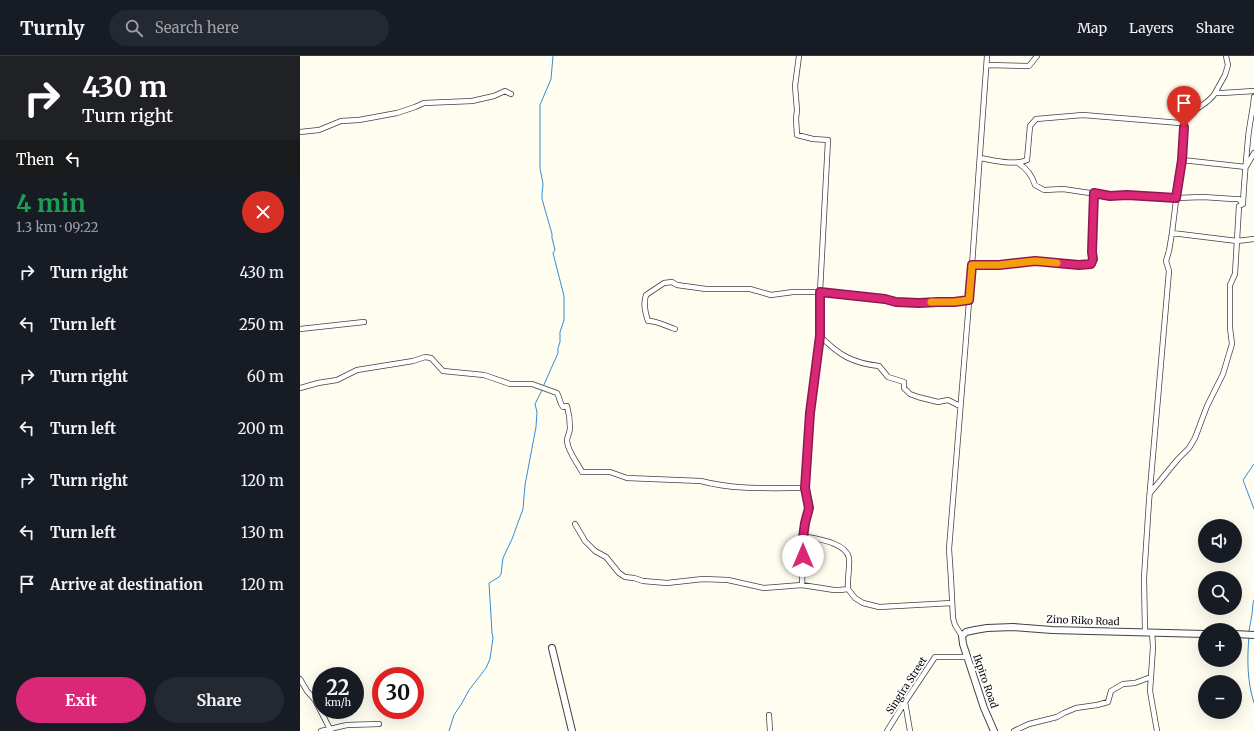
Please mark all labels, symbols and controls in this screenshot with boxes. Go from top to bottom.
search box [109,10,389,46]
text: Turnly [20,16,85,40]
icon: search [123,17,145,39]
text: Search here [155,18,239,37]
text: Map [1077,19,1107,37]
text: Layers [1129,19,1174,37]
text: Share [1196,19,1234,37]
text: 430 m [82,69,167,105]
icon: right [16,72,68,124]
pin [1167,86,1201,127]
icon: arrive [1173,92,1195,114]
text: Turn right [82,104,173,127]
icon: left [62,148,84,170]
text: Then [16,150,54,169]
text: 4 min [16,188,86,219]
button: close [242,191,284,233]
text: 1.3 km · 09:22 [16,219,98,236]
icon: right [16,261,38,283]
text: Turn right [50,263,128,282]
text: 430 m [240,263,284,282]
icon: left [16,313,38,335]
text: Turn left [50,315,116,334]
text: 250 m [239,315,284,334]
icon: right [16,365,38,387]
text: Turn right [50,367,128,386]
text: 60 m [247,367,284,386]
icon: left [16,417,38,439]
text: Turn left [50,419,116,438]
text: 200 m [237,419,284,438]
icon: right [16,469,38,491]
text: Turn right [50,471,128,490]
text: 120 m [241,471,284,490]
map controls [1198,519,1242,719]
button: sound [1198,519,1242,563]
icon: left [16,521,38,543]
text: Turn left [50,523,116,542]
text: 130 m [241,523,284,542]
position arrow [782,535,824,577]
button: search [1198,571,1242,615]
icon: arrive [16,573,38,595]
text: Arrive at destination [50,575,203,594]
text: 120 m [241,575,284,594]
street label: Zino Riko Road [1046,613,1120,628]
button: + [1198,623,1242,667]
street label: Ikpiro Road [970,652,1001,710]
street label: Singira Street [883,654,930,716]
speed limit sign: 30 [372,667,424,719]
text: 22 [326,675,350,700]
button: − [1198,675,1242,719]
button: Exit [16,677,146,723]
button: Share [154,677,284,723]
text: km/h [325,696,351,709]

